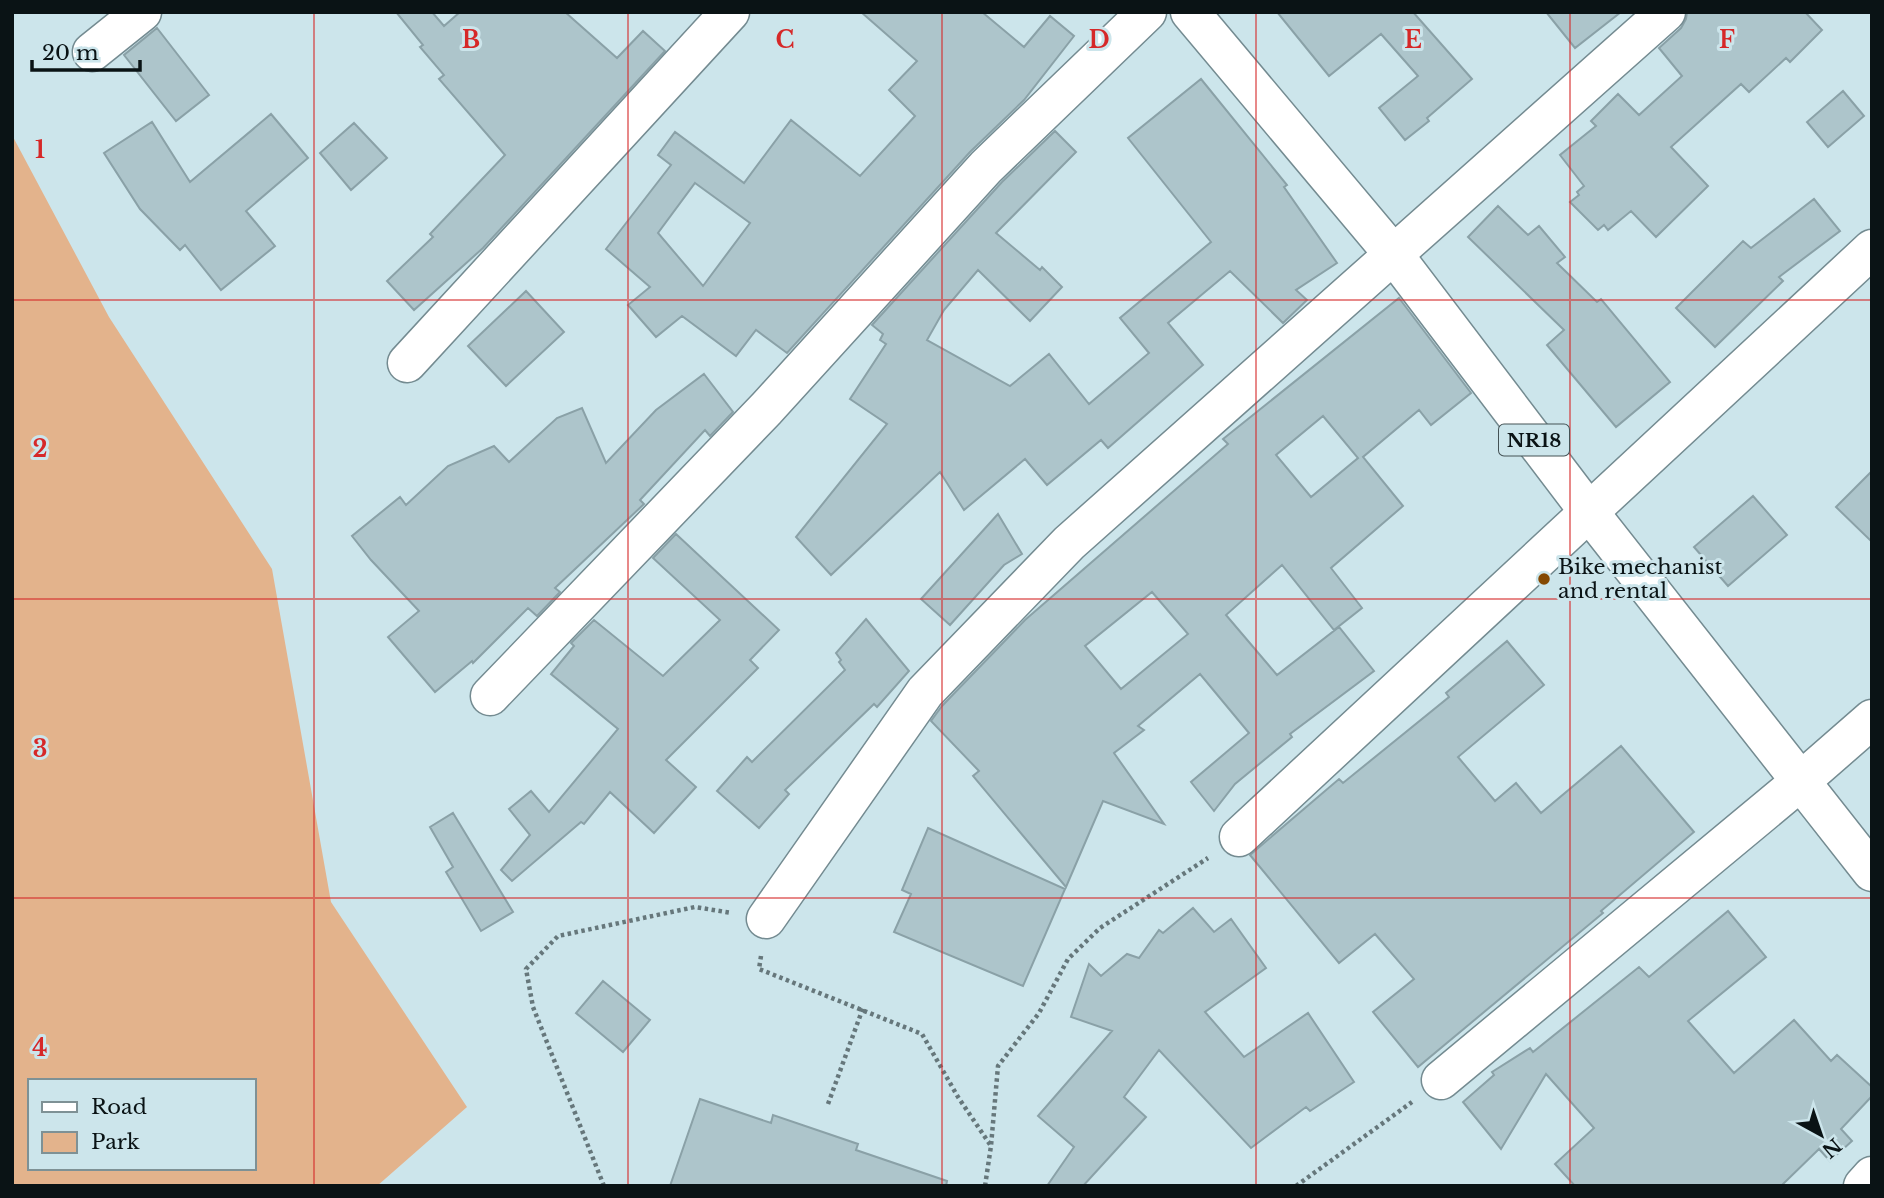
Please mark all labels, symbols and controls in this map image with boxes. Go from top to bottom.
text: B [462,26,480,54]
text: C [776,26,794,54]
text: D [1088,26,1110,54]
text: E [1404,26,1422,54]
text: F [1719,26,1735,54]
scale bar [32,28,140,72]
text: 20 m [42,40,99,66]
text: 1 [35,136,45,164]
road number: NR18 [1499,424,1569,456]
text: 2 [33,435,47,463]
place label: Bike mechanist and rental [1558,554,1723,604]
marker: Bike mechanist and rental [1536,571,1552,587]
text: 3 [33,735,47,763]
text: 4 [32,1034,48,1062]
legend [28,1079,256,1170]
text: Road [91,1094,147,1120]
north arrow [1786,1100,1856,1170]
text: Park [91,1129,140,1155]
text: N [1817,1133,1846,1162]

